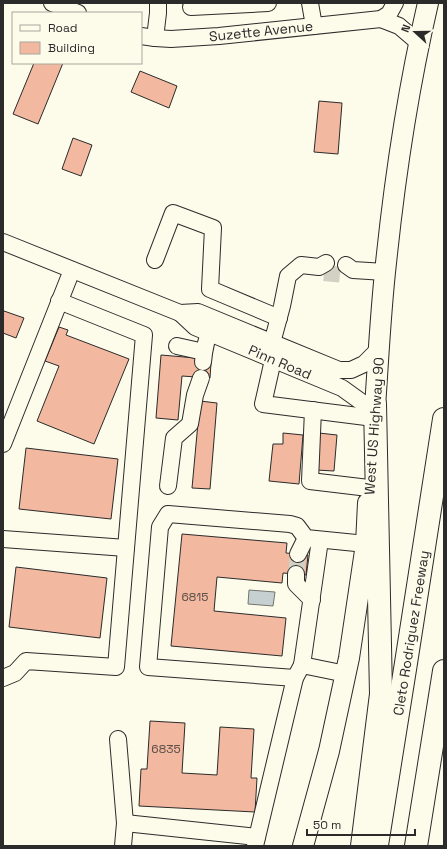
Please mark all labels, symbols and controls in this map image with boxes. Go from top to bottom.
legend [12,12,142,64]
north arrow [395,12,435,52]
street label: Suzette Avenue [208,17,314,45]
text: Road [48,20,77,36]
text: N [398,22,414,34]
text: Building [48,40,95,56]
street label: Pinn Road [246,341,314,383]
street label: West US Highway 90 [360,357,388,495]
street label: Cleto Rodriguez Freeway [389,549,433,717]
house number: 6815 [181,589,209,605]
house number: 6835 [151,741,181,757]
scale bar [307,811,415,837]
text: 50 m [313,817,341,833]

